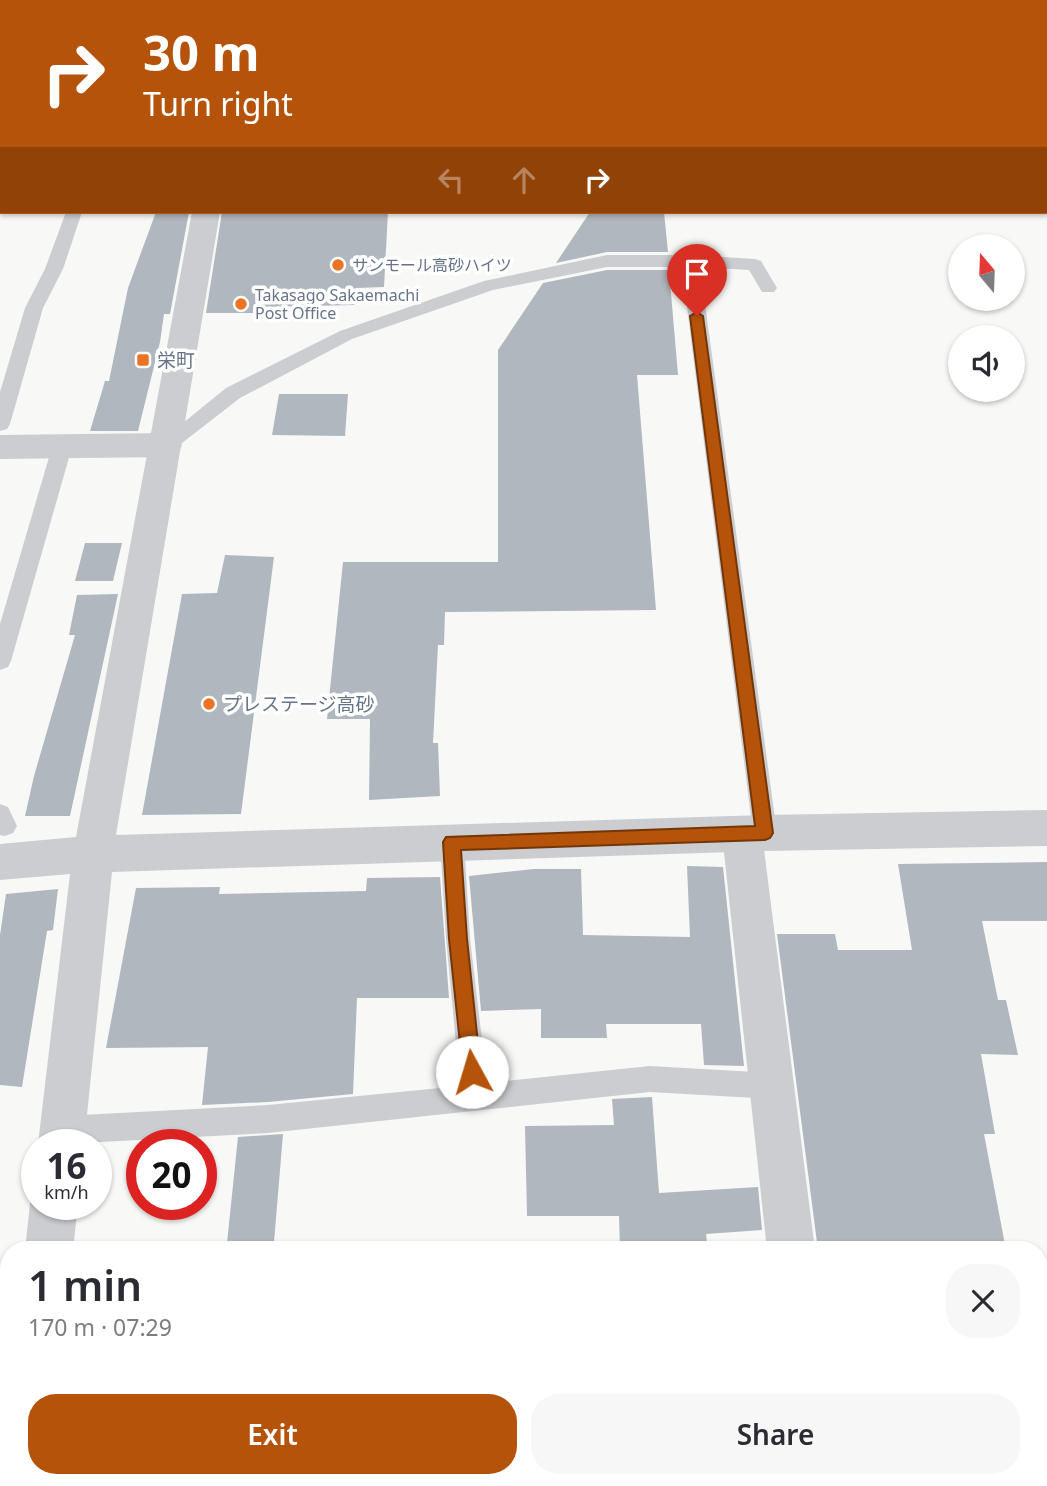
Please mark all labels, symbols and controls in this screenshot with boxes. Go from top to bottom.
text: 30 m [143,19,260,85]
icon: right [28,28,119,119]
text: Turn right [143,82,293,125]
icon: left [432,161,470,199]
icon: ahead [505,161,543,199]
icon: right [578,161,616,199]
north arrow [948,234,1026,312]
map controls [948,234,1025,402]
pin [667,244,727,316]
place label: サンモール高砂ハイツ [352,254,512,276]
icon: arrive [678,255,716,293]
marker: サンモール高砂ハイツ [330,257,346,273]
place label: Takasago Sakaemachi Post Office [255,284,419,324]
marker: Takasago Sakaemachi Post Office [233,296,249,312]
button: sound [948,325,1025,402]
place label: 栄町 [157,347,195,373]
marker: 栄町 [135,352,151,368]
place label: プレステージ高砂 [223,691,375,717]
marker: プレステージ高砂 [201,696,217,712]
position arrow [435,1035,509,1109]
speed limit sign: 20 [126,1129,217,1220]
text: 16 [46,1142,87,1189]
text: km/h [44,1180,89,1204]
text: 1 min [28,1256,142,1313]
button: close [946,1264,1020,1338]
text: 170 m · 07:29 [28,1311,172,1343]
button: Exit [28,1394,517,1474]
button: Share [531,1394,1020,1474]

